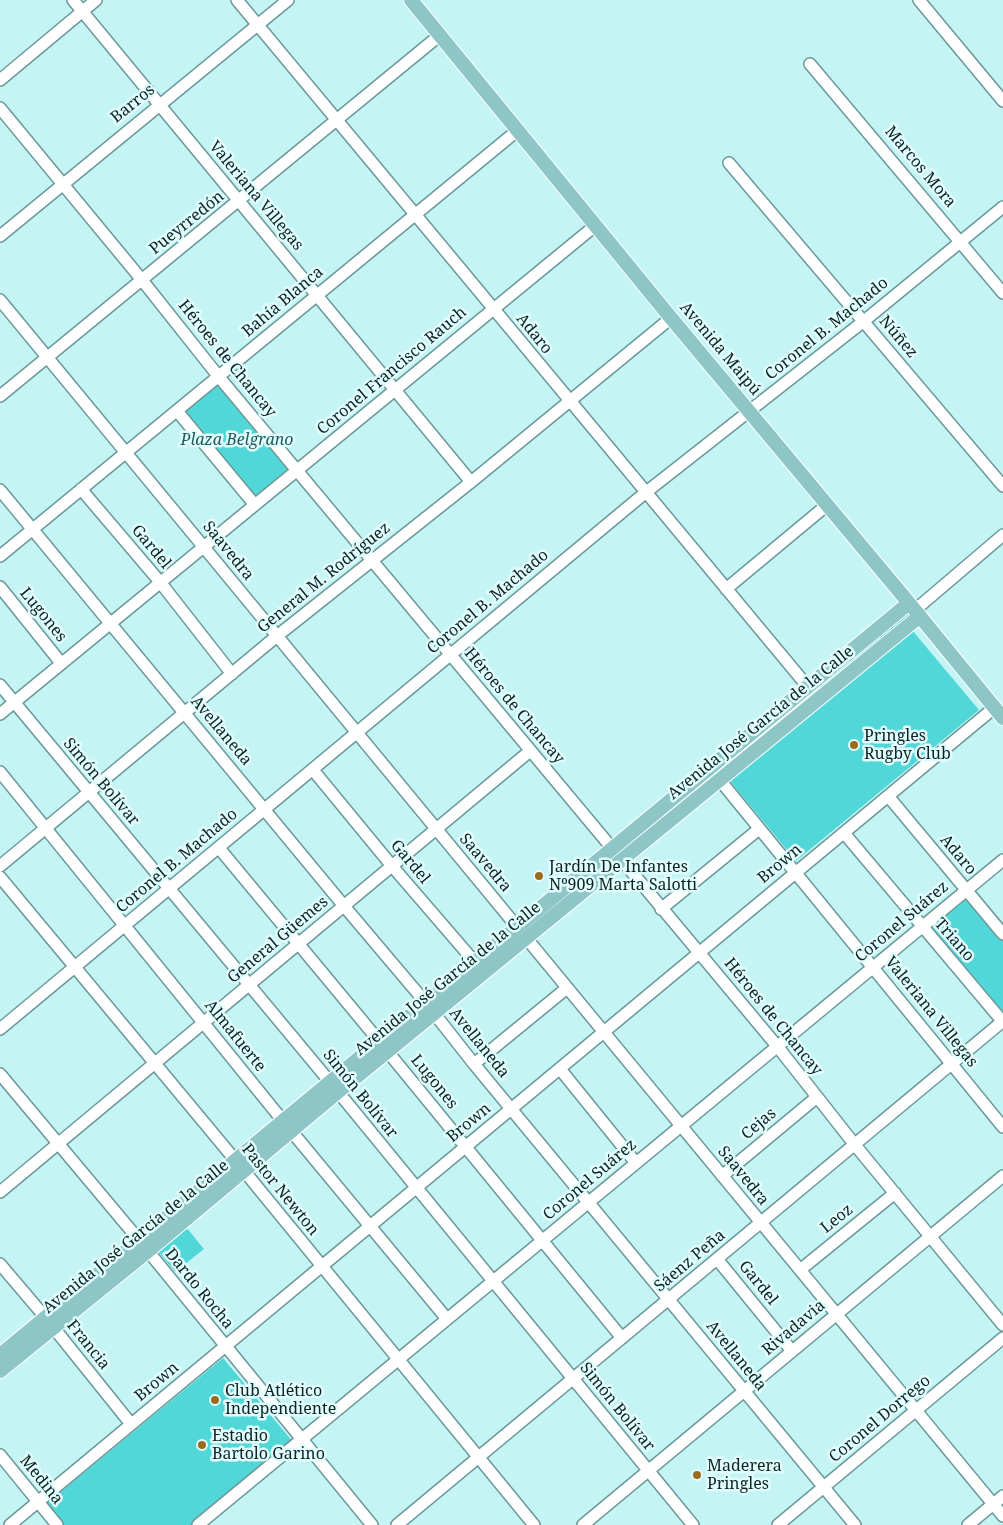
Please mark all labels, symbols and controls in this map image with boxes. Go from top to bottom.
street label: Barros [107,80,159,128]
street label: Marcos Mora [880,122,960,212]
street label: Valeriana Villegas [205,137,307,255]
street label: Pueyrredón [146,187,228,259]
street label: Bahía Blanca [239,263,327,341]
street label: Coronel B. Machado [762,274,892,384]
street label: Héroes de Chancay [174,296,280,422]
street label: Avenida Maipú [675,299,765,399]
street label: Coronel Francisco Rauch [313,303,471,439]
street label: Adaro [512,310,556,358]
street label: Núñez [875,312,921,362]
park label: Plaza Belgrano [181,430,293,450]
street label: Saavedra [198,518,258,584]
street label: General M. Rodríguez [254,519,394,637]
street label: Gardel [127,521,175,573]
street label: Coronel B. Machado [423,546,553,658]
street label: Lugones [15,584,71,646]
street label: Avenida José García de la Calle [664,642,858,804]
street label: Héroes de Chancay [460,644,568,768]
street label: Avellaneda [186,692,256,770]
place label: Pringles Rugby Club [864,726,951,764]
street label: Simón Bolívar [59,734,143,830]
marker: Pringles Rugby Club [848,739,860,751]
street label: Coronel B. Machado [112,805,242,917]
street label: Saavedra [455,830,515,896]
street label: Adaro [936,831,980,879]
street label: Gardel [386,836,434,888]
street label: Brown [754,840,806,888]
place label: Jardín De Infantes Nº909 Marta Salotti [549,857,697,895]
marker: Jardín De Infantes Nº909 Marta Salotti [533,870,545,882]
street label: Coronel Suárez [851,877,953,967]
street label: General Güemes [224,892,332,988]
street label: Avenida José García de la Calle [351,898,545,1060]
street label: Triano [930,914,978,966]
street label: Valeriana Villegas [881,953,981,1071]
street label: Héroes de Chancay [720,954,826,1080]
street label: Almafuerte [200,996,270,1076]
street label: Avellaneda [445,1004,513,1082]
street label: Simón Bolívar [318,1046,402,1142]
street label: Lugones [406,1051,462,1113]
street label: Brown [443,1099,495,1147]
street label: Cejas [738,1104,780,1144]
street label: Coronel Suárez [539,1135,641,1225]
street label: Pastor Newton [237,1140,323,1240]
street label: Saavedra [713,1143,773,1209]
street label: Avenida José García de la Calle [39,1156,233,1318]
street label: Leoz [817,1200,857,1238]
street label: Sáenz Peña [651,1226,729,1296]
street label: Dardo Rocha [161,1245,237,1333]
street label: Gardel [734,1257,782,1309]
street label: Rivadavia [759,1296,829,1360]
street label: Francia [62,1316,114,1374]
street label: Avellaneda [702,1317,770,1395]
street label: Brown [131,1358,183,1406]
street label: Simón Bolívar [575,1359,659,1455]
street label: Coronel Dorrego [826,1371,934,1467]
place label: Club Atlético Independiente [225,1381,336,1419]
marker: Club Atlético Independiente [209,1394,221,1406]
place label: Estadio Bartolo Garino [212,1426,325,1464]
marker: Estadio Bartolo Garino [196,1439,208,1451]
street label: Medina [15,1451,67,1509]
place label: Maderera Pringles [707,1456,782,1494]
marker: Maderera Pringles [691,1469,703,1481]

